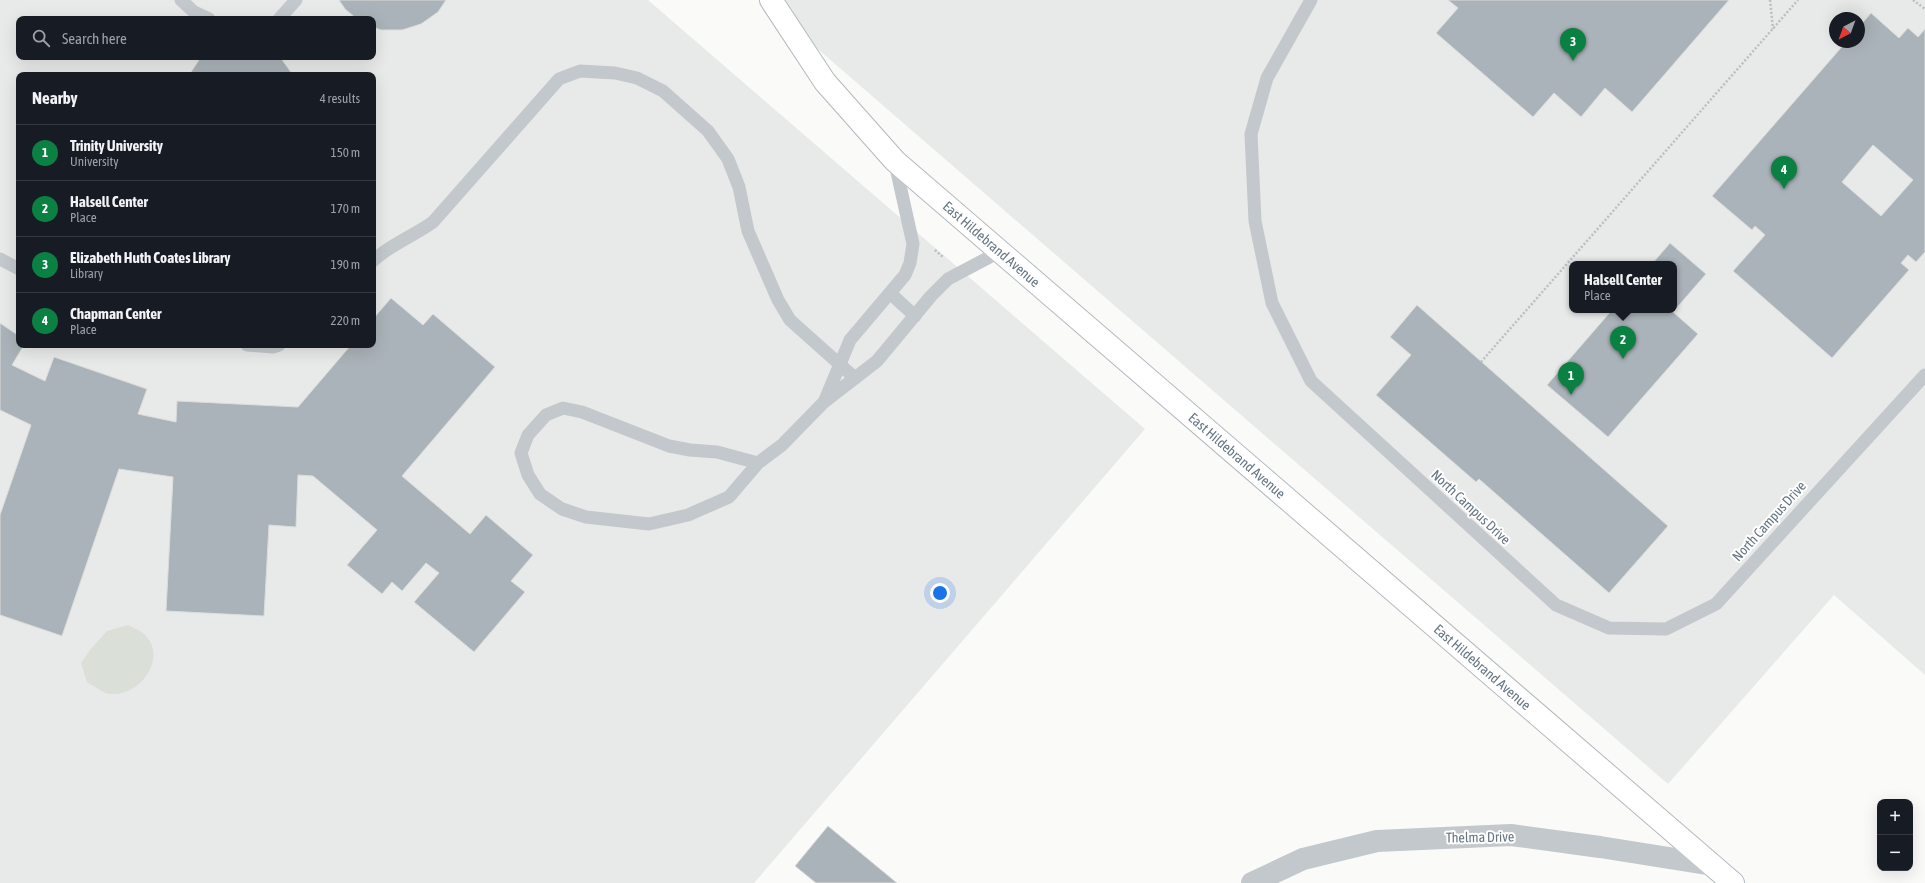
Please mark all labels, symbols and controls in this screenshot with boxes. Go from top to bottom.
north arrow [1829,12,1865,48]
search box [16,16,376,60]
icon: search [30,27,52,49]
pin: 3 [1560,28,1586,61]
text: Search here [62,30,127,47]
text: Nearby [32,88,78,108]
text: 4 results [320,91,360,106]
text: Trinity University [70,137,163,154]
text: 1 [42,145,48,160]
text: 150 m [331,145,360,160]
text: University [70,154,119,169]
pin: 4 [1771,156,1797,189]
text: Halsell Center [70,193,148,210]
street label: East Hildebrand Avenue [940,198,1043,290]
text: 2 [42,201,48,216]
text: 170 m [331,201,360,216]
text: Place [70,210,97,225]
text: Elizabeth Huth Coates Library [70,249,231,266]
text: 3 [42,257,48,272]
text: 190 m [331,257,360,272]
popup [1569,261,1677,313]
text: Library [70,266,103,281]
text: Halsell Center [1584,271,1662,288]
text: Place [1584,288,1611,303]
text: Chapman Center [70,305,161,322]
text: 4 [42,313,48,328]
text: 220 m [331,313,360,328]
text: Place [70,322,97,337]
pin: 2 [1610,326,1636,359]
pin: 1 [1558,362,1584,395]
street label: East Hildebrand Avenue [1185,410,1289,502]
street label: North Campus Drive [1428,466,1514,548]
street label: North Campus Drive [1729,478,1809,564]
your location [930,583,950,603]
street label: East Hildebrand Avenue [1431,621,1534,713]
map controls [1877,799,1913,871]
button: + [1877,799,1913,835]
street label: Thelma Drive [1446,828,1514,846]
button: − [1877,835,1913,871]

